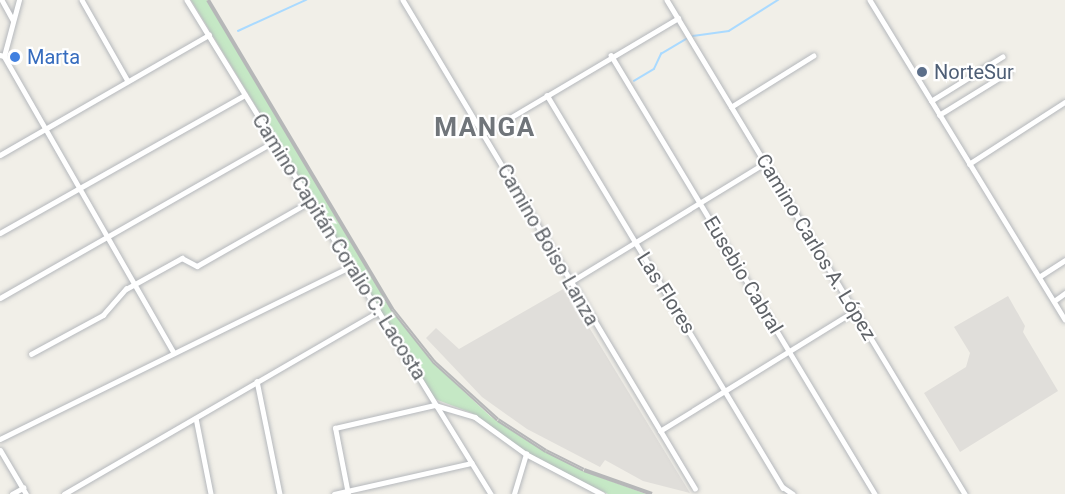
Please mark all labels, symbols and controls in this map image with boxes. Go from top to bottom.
place label: Marta [27,45,80,69]
marker: Marta [8,50,22,64]
place label: NorteSur [934,60,1014,84]
marker: NorteSur [915,65,929,79]
street label: Camino Capitán Coralio C. Lacosta [247,109,431,385]
district label: MANGA [434,112,536,144]
street label: Camino Carlos A. López [751,149,881,345]
street label: Camino Boiso Lanza [492,160,604,330]
street label: Eusebio Cabral [698,212,788,338]
street label: Las Flores [632,248,700,338]

